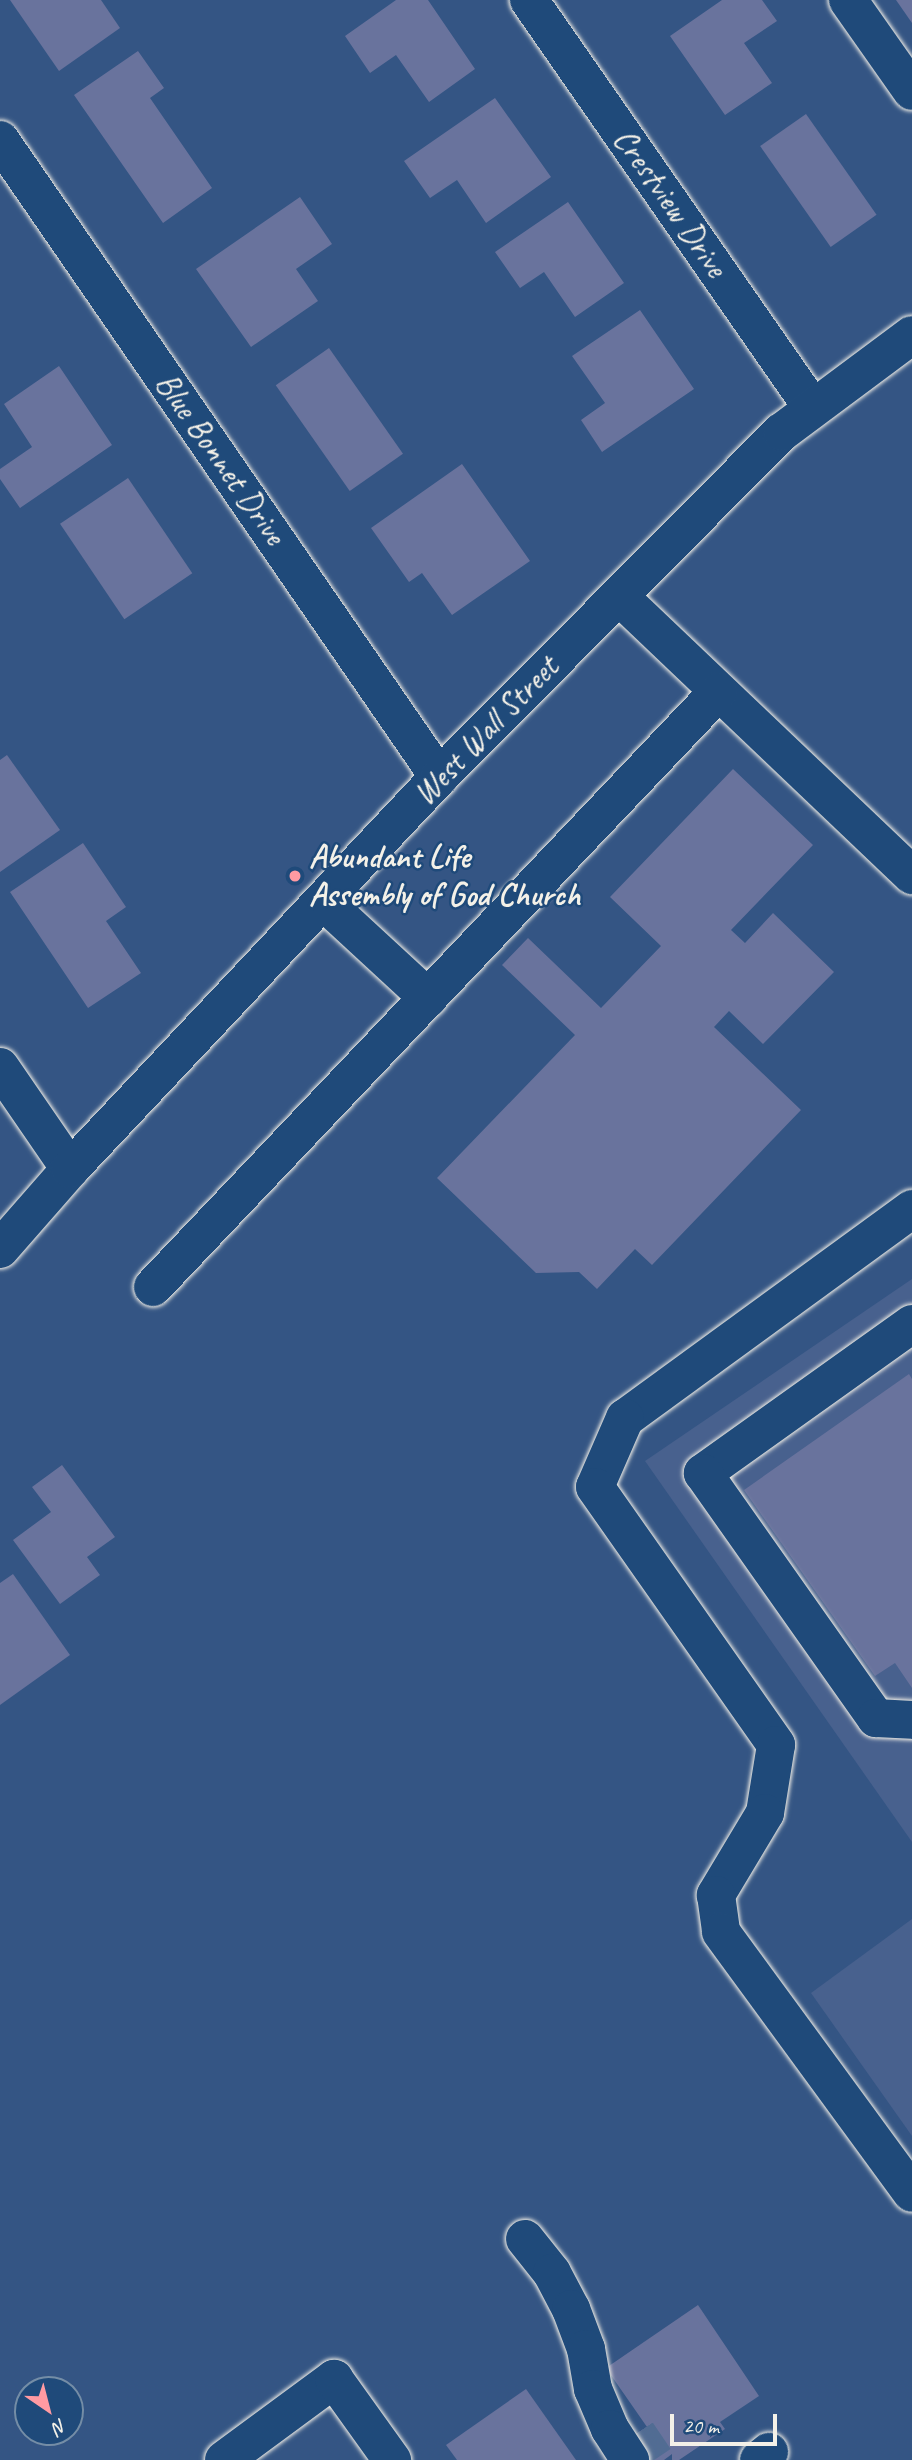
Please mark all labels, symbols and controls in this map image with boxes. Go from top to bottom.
street label: Crestview Drive [604,121,736,285]
street label: Blue Bonnet Drive [146,365,294,553]
street label: West Wall Street [404,647,568,815]
place label: Abundant Life Assembly of God Church [309,837,581,915]
marker: Abundant Life Assembly of God Church [287,868,303,884]
north arrow [14,2376,84,2446]
scale bar [674,2400,781,2444]
text: N [48,2413,72,2440]
text: 20 m [683,2413,719,2439]

